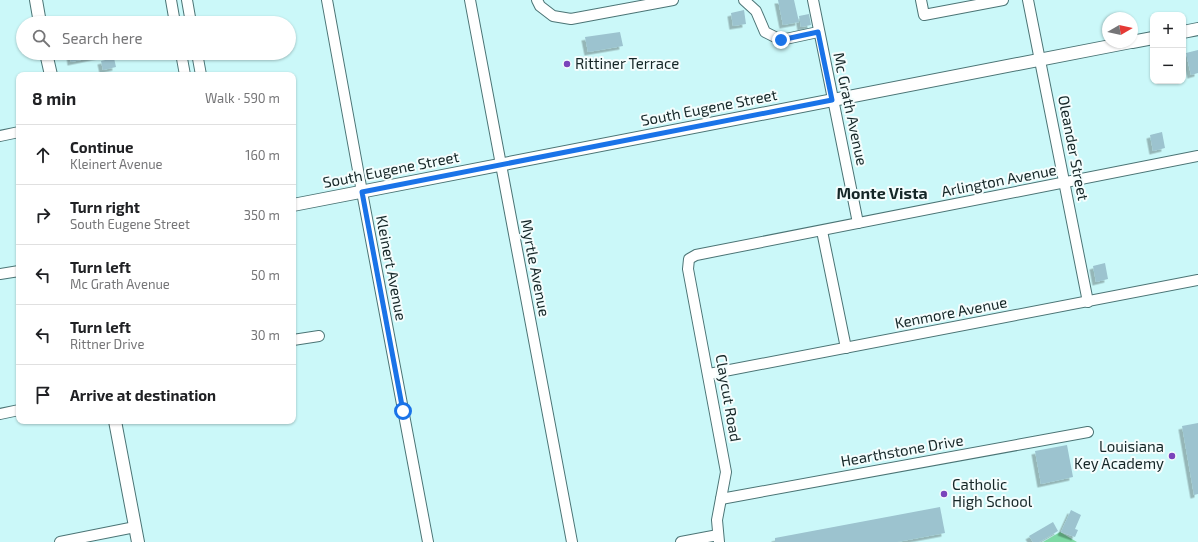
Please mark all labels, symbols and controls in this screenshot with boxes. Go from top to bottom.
north arrow [1102,12,1138,48]
map controls [1150,12,1186,84]
button: + [1150,12,1186,48]
search box [16,16,296,60]
icon: search [30,27,52,49]
text: Search here [62,29,143,47]
route end [772,31,790,49]
button: − [1150,48,1186,84]
street label: Mc Grath Avenue [830,51,872,167]
place label: Rittiner Terrace [575,54,679,72]
marker: Rittiner Terrace [562,59,572,69]
street label: South Eugene Street [639,85,779,129]
text: 8 min [32,88,76,108]
text: Walk · 590 m [205,90,280,106]
street label: Oleander Street [1055,94,1093,202]
text: Continue [70,138,133,156]
icon: ahead [32,144,54,166]
text: 160 m [245,147,280,163]
street label: South Eugene Street [321,147,461,191]
text: Kleinert Avenue [70,156,163,172]
street label: Arlington Avenue [940,160,1058,200]
district label: Monte Vista [836,183,928,202]
text: Turn right [70,198,140,216]
icon: right [32,204,54,226]
text: 350 m [244,207,280,223]
street label: Kleinert Avenue [373,214,411,322]
text: South Eugene Street [70,216,190,232]
street label: Myrtle Avenue [518,218,554,318]
text: Turn left [70,258,131,276]
icon: left [32,264,54,286]
text: 50 m [251,267,280,283]
text: Mc Grath Avenue [70,276,170,292]
street label: Kenmore Avenue [893,292,1009,332]
text: Turn left [70,318,131,336]
icon: left [32,324,54,346]
text: 30 m [251,327,280,343]
text: Rittner Drive [70,336,144,352]
street label: Claycut Road [712,353,746,443]
icon: arrive [32,384,54,406]
text: Arrive at destination [70,386,216,404]
route start [394,402,412,420]
street label: Hearthstone Drive [839,430,965,470]
place label: Louisiana Key Academy [1074,437,1164,472]
marker: Louisiana Key Academy [1167,451,1177,461]
place label: Catholic High School [952,475,1033,510]
marker: Catholic High School [939,489,949,499]

